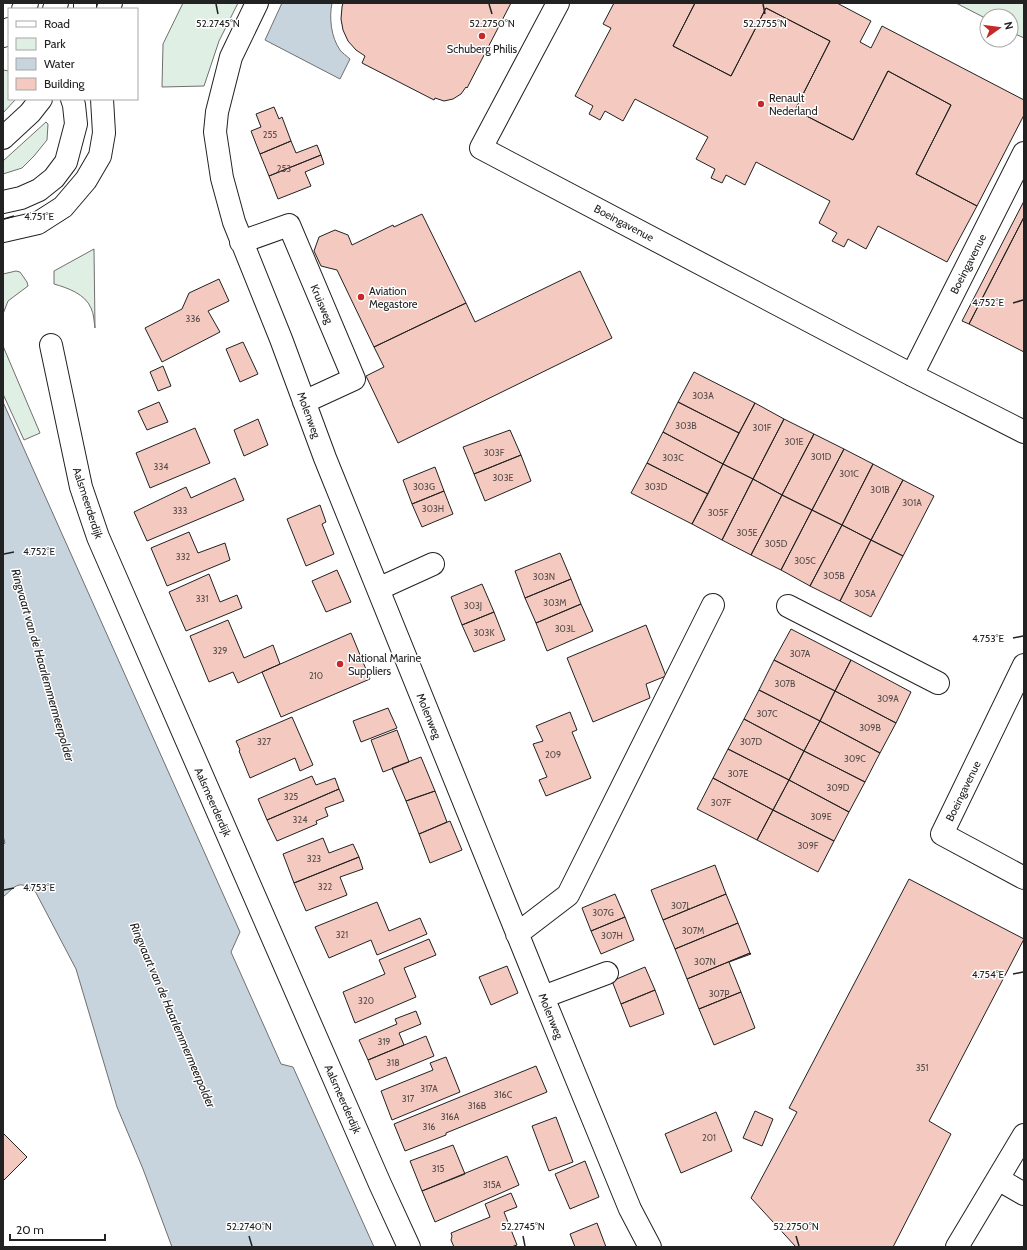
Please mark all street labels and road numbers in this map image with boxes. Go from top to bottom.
street label: Boeingavenue [592,201,657,245]
street label: Boeingavenue [947,231,989,296]
street label: Kruisweg [307,282,337,326]
street label: Molenweg [294,390,324,440]
street label: Aalsmeerderdijk [70,466,106,541]
street label: Molenweg [413,691,445,741]
street label: Boeingavenue [942,758,984,824]
street label: Aalsmeerderdijk [192,765,235,839]
street label: Molenweg [535,991,567,1041]
street label: Aalsmeerderdijk [322,1062,365,1136]

